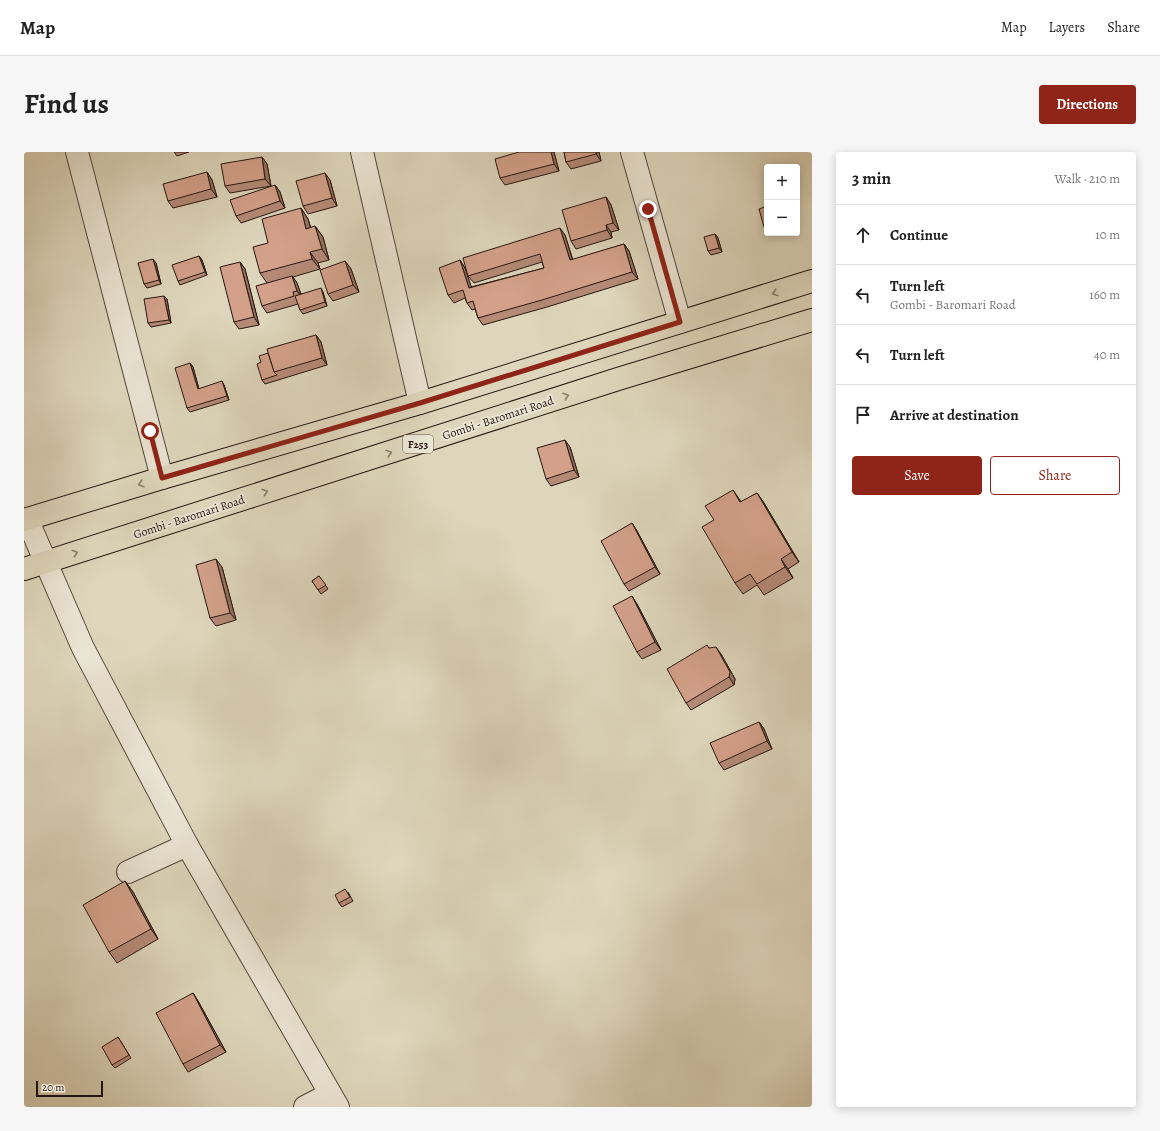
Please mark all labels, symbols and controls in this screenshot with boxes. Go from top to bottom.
text: Map [20,15,55,41]
text: Map [1001,18,1027,37]
text: Layers [1049,18,1085,37]
text: Share [1107,18,1140,37]
text: Find us [24,85,109,123]
button: Directions [1039,85,1136,124]
map controls [764,164,800,236]
button: + [764,164,800,200]
text: 3 min [852,167,891,190]
text: Walk · 210 m [1055,170,1120,187]
route end [639,200,657,218]
button: − [764,200,800,236]
icon: ahead [852,224,874,246]
text: Continue [890,225,948,245]
text: 10 m [1095,226,1120,243]
text: Turn left [890,276,945,296]
icon: left [852,284,874,306]
text: 160 m [1089,286,1120,303]
one-way arrow [771,288,778,296]
text: Gombi - Baromari Road [890,296,1016,313]
icon: left [852,344,874,366]
text: Turn left [890,345,945,365]
text: 40 m [1094,346,1120,363]
street label: Gombi - Baromari Road [440,392,556,444]
one-way arrow [562,392,569,401]
icon: arrive [852,404,874,426]
text: Arrive at destination [890,405,1019,425]
route start [141,422,159,440]
road number: F253 [403,435,433,453]
one-way arrow [385,449,392,458]
button: Save [852,456,982,495]
button: Share [990,456,1120,495]
one-way arrow [138,479,145,488]
one-way arrow [261,488,268,497]
street label: Gombi - Baromari Road [131,491,247,543]
one-way arrow [71,550,78,558]
scale bar [36,1079,103,1098]
text: 20 m [42,1080,64,1095]

